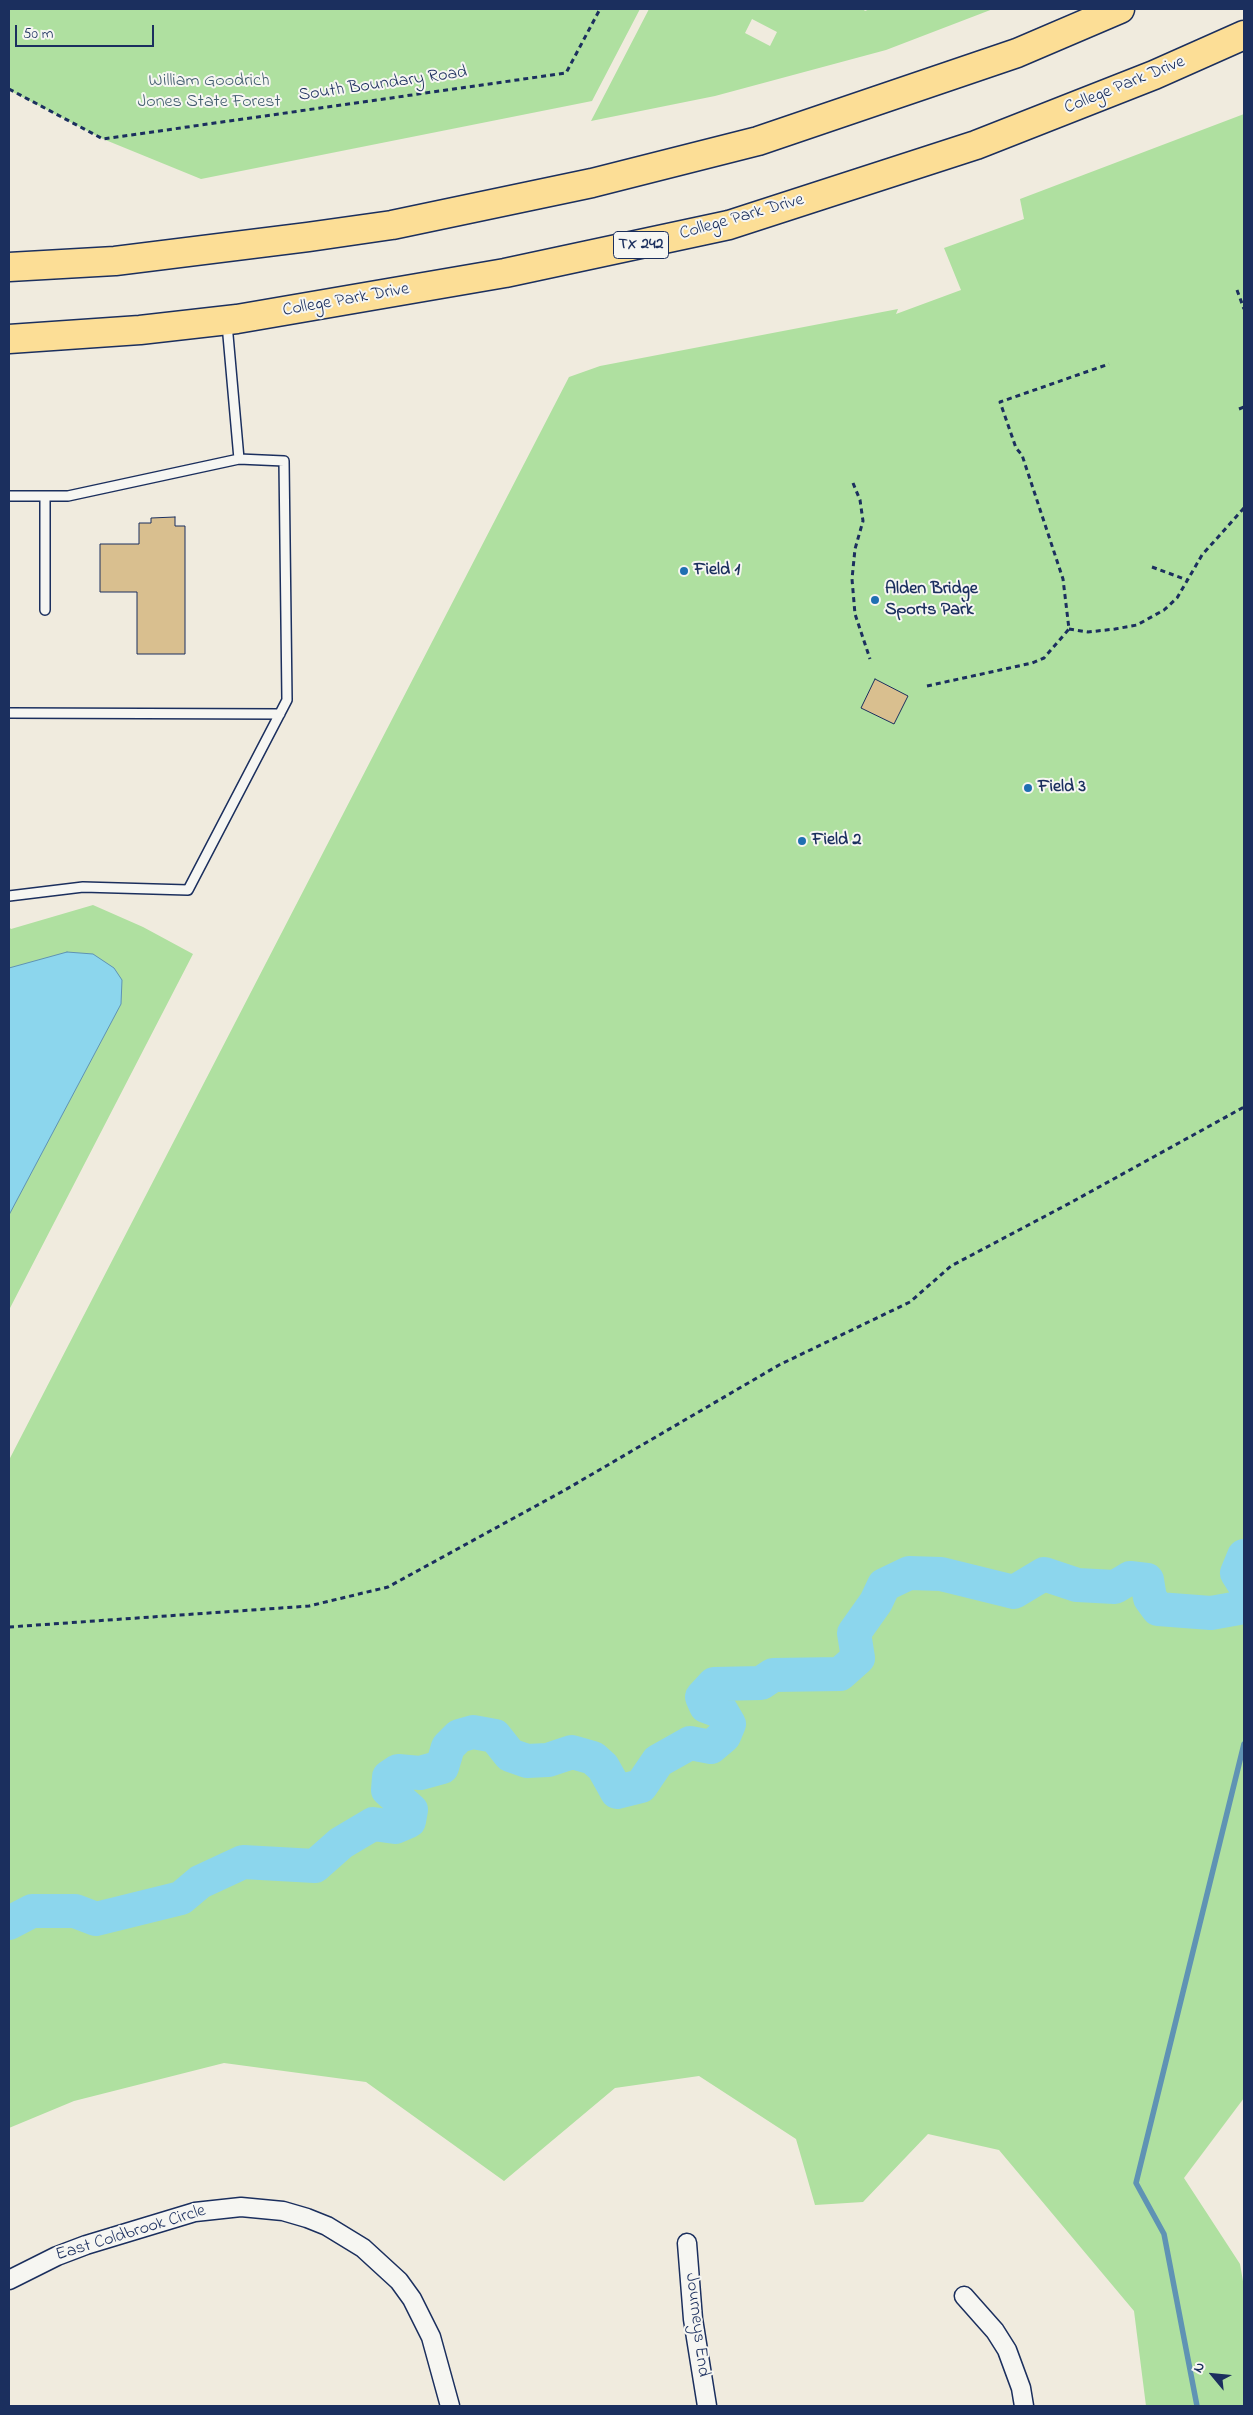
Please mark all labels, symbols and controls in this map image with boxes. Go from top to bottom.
scale bar [18,15,156,47]
text: 50 m [23,23,53,45]
street label: College Park Drive [1062,52,1188,120]
street label: South Boundary Road [297,62,469,108]
park label: William Goodrich Jones State Forest [138,71,280,114]
street label: College Park Drive [677,190,807,246]
road number: TX 242 [614,232,668,258]
street label: College Park Drive [281,279,411,323]
place label: Field 1 [694,560,740,582]
marker: Field 1 [678,565,690,577]
place label: Alden Bridge Sports Park [885,579,978,622]
marker: Alden Bridge Sports Park [869,594,881,606]
place label: Field 3 [1038,777,1086,799]
marker: Field 3 [1022,782,1034,794]
place label: Field 2 [812,830,862,852]
marker: Field 2 [796,835,808,847]
street label: East Coldbrook Circle [53,2201,209,2267]
street label: Journeys End [679,2272,713,2378]
north arrow [1188,2350,1238,2400]
text: N [1188,2359,1211,2377]

